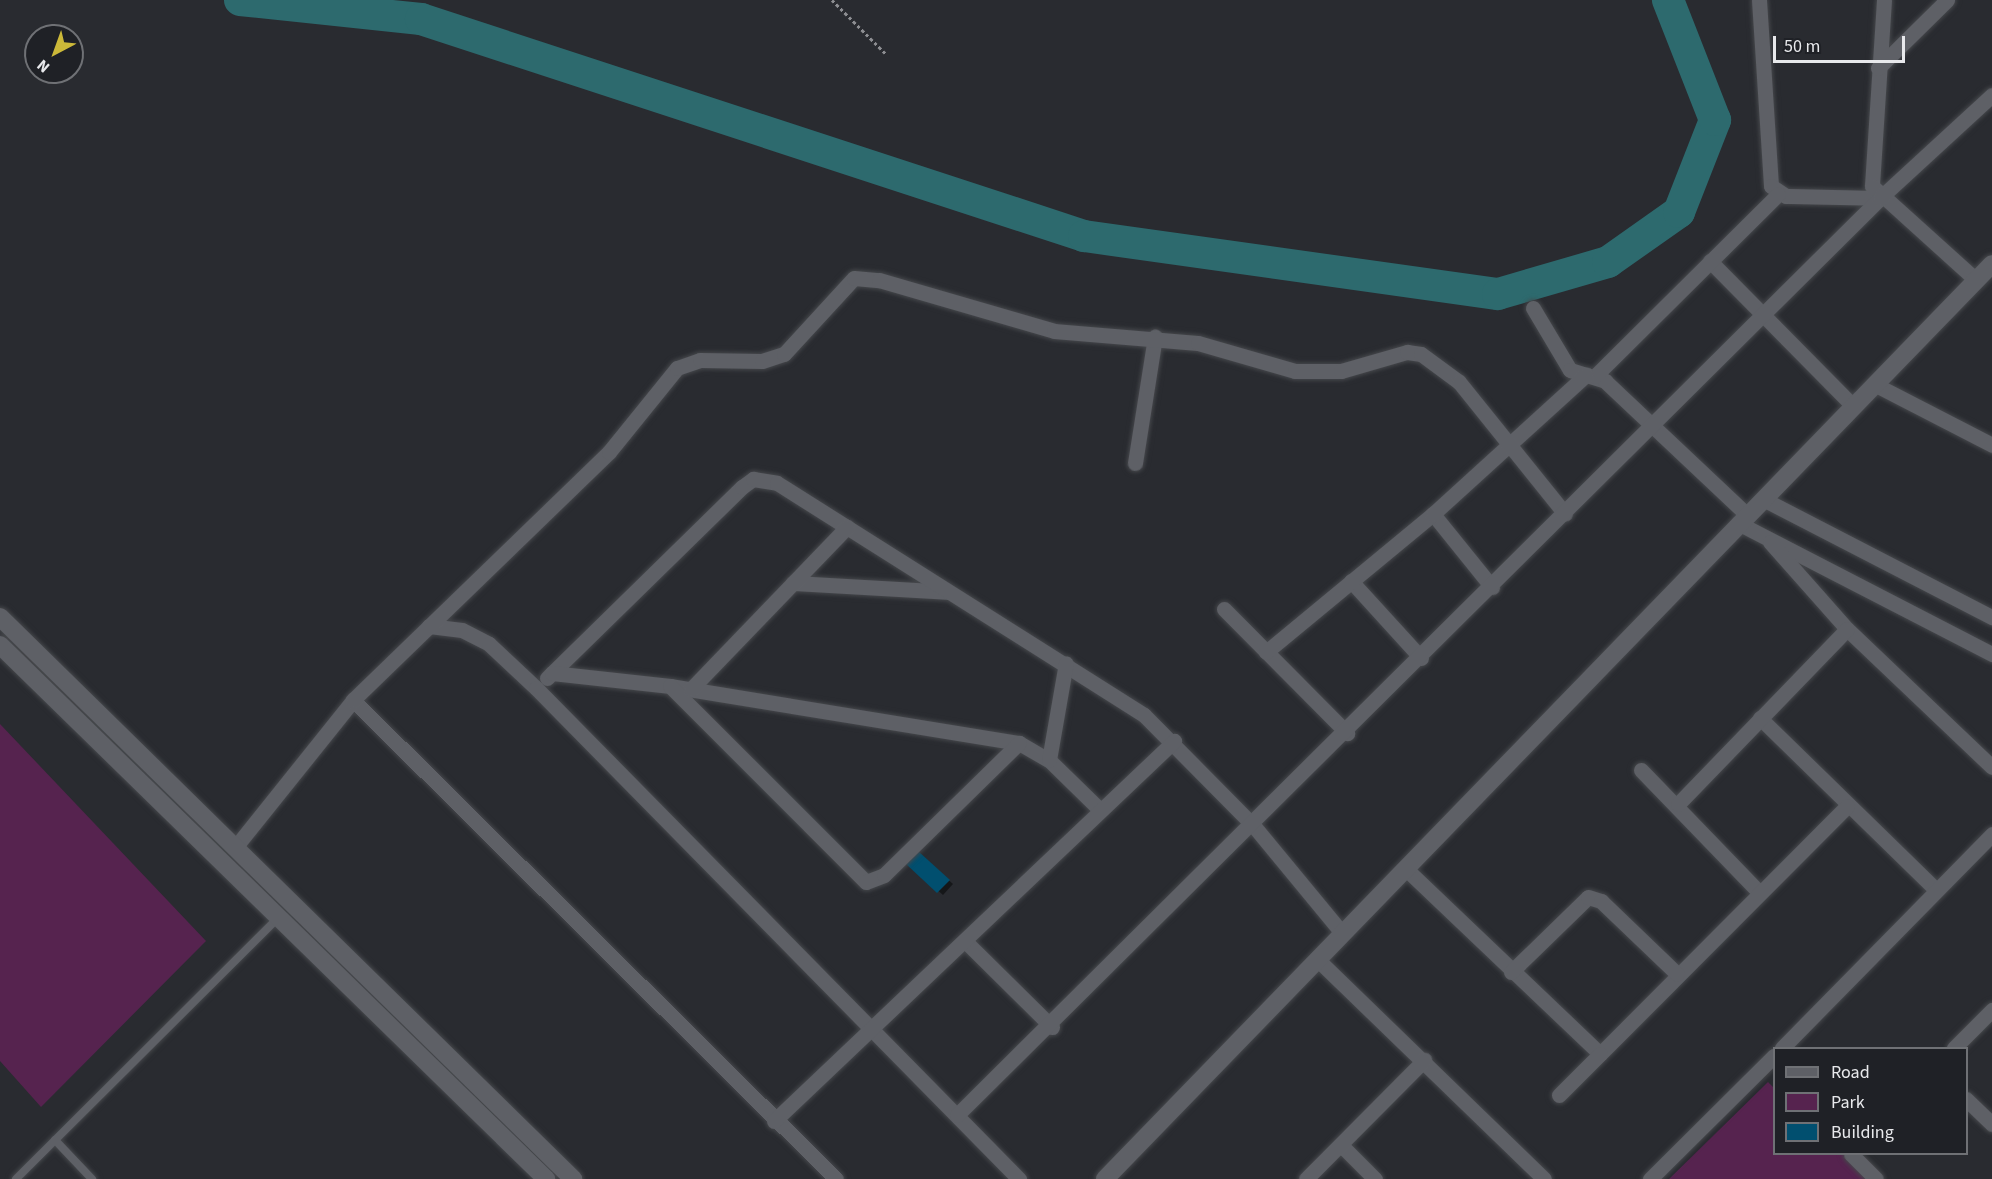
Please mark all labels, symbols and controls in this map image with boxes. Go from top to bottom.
north arrow [24,24,84,84]
scale bar [1776,24,1908,62]
text: 50 m [1784,34,1820,59]
text: N [32,54,55,78]
legend [1773,1047,1968,1155]
text: Road [1831,1060,1870,1085]
text: Park [1831,1090,1865,1115]
text: Building [1831,1120,1894,1145]

